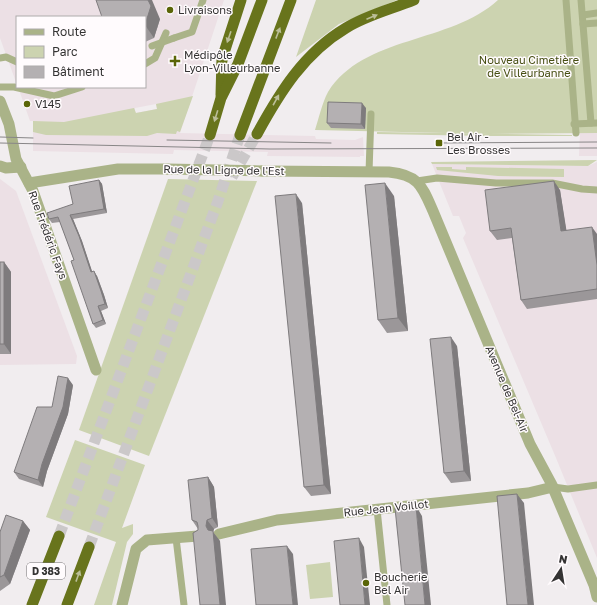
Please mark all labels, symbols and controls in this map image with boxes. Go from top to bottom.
place label: Livraisons [178,3,232,16]
marker: Livraisons [165,5,175,15]
one-way arrow [366,13,378,19]
legend [16,16,146,88]
text: Route [52,24,86,39]
one-way arrow [276,26,282,38]
one-way arrow [226,31,232,43]
text: Parc [52,44,78,59]
place label: Médipôle Lyon-Villeurbanne [184,48,280,74]
park label: Nouveau Cimetière de Villeurbanne [479,53,579,79]
marker: Médipôle Lyon-Villeurbanne [169,55,181,67]
text: Bâtiment [52,64,105,79]
one-way arrow [273,94,280,106]
place label: V145 [35,97,61,110]
marker: V145 [22,99,32,109]
one-way arrow [213,111,219,123]
place label: Bel Air - Les Brosses [447,130,510,156]
marker: Bel Air - Les Brosses [434,138,444,148]
street label: Rue de la Ligne de l'Est [163,162,285,177]
street label: Rue Frédéric Fays [26,189,71,281]
street label: Avenue de Bel-Air [483,343,532,435]
street label: Rue Jean Voillot [343,497,429,518]
north arrow [541,549,581,589]
text: N [558,552,569,566]
road number: D 383 [27,563,65,579]
one-way arrow [76,570,82,582]
place label: Boucherie Bel Air [374,570,427,596]
marker: Boucherie Bel Air [361,578,371,588]

